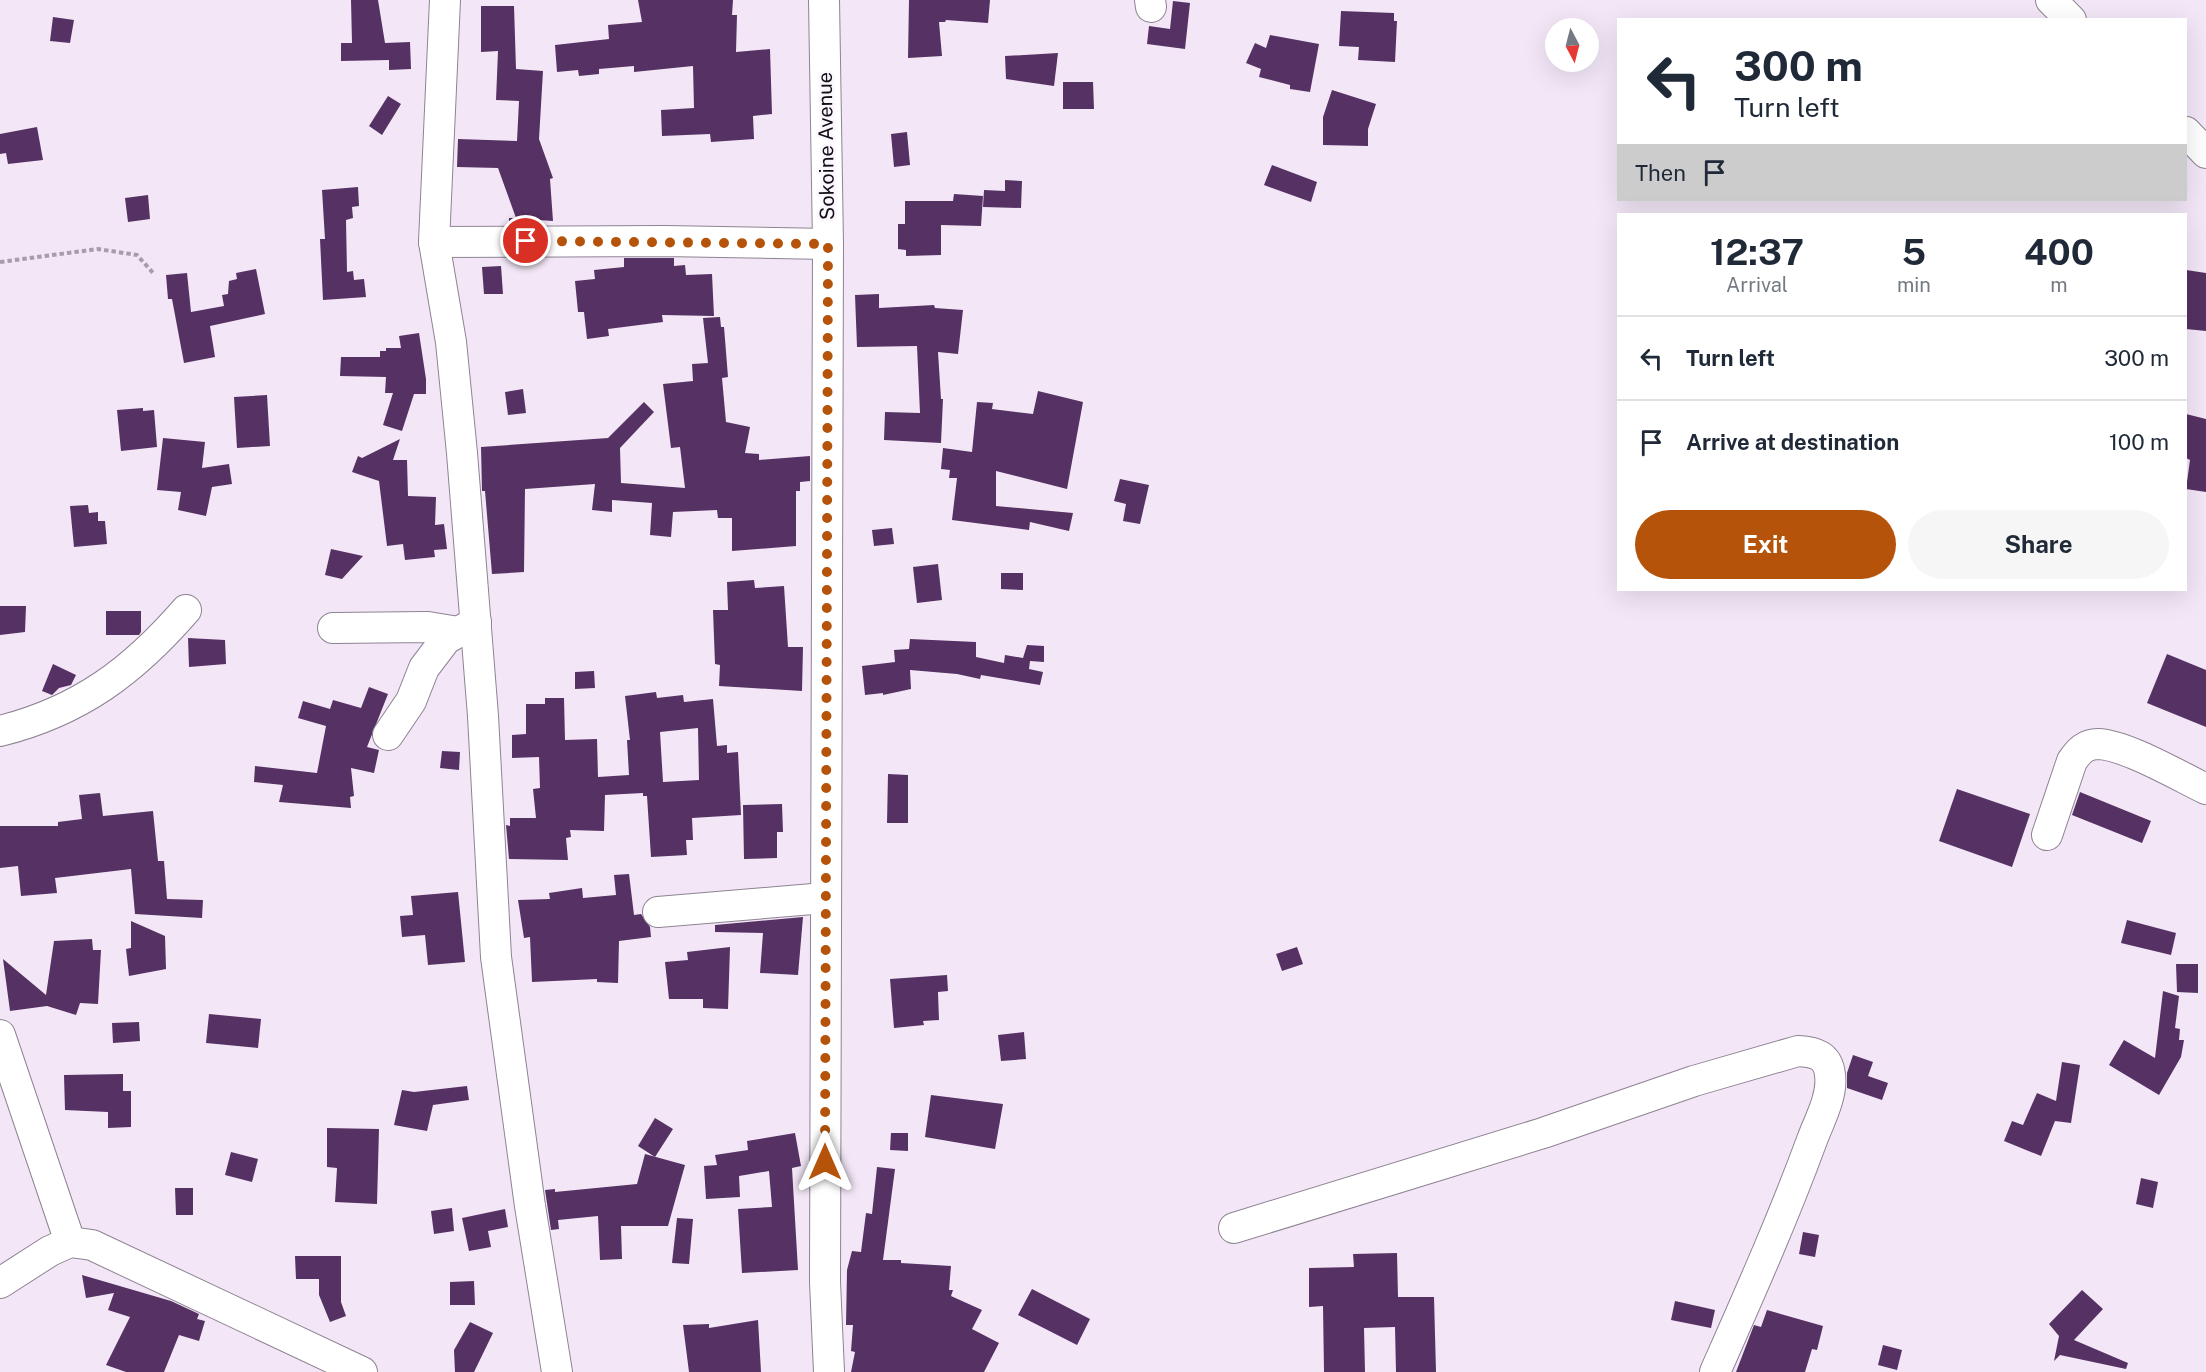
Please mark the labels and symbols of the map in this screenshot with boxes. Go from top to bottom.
north arrow [1545,18,1599,72]
street label: Sokoine Avenue [813,72,839,220]
pin [500,215,551,266]
position arrow [793,1130,857,1194]

